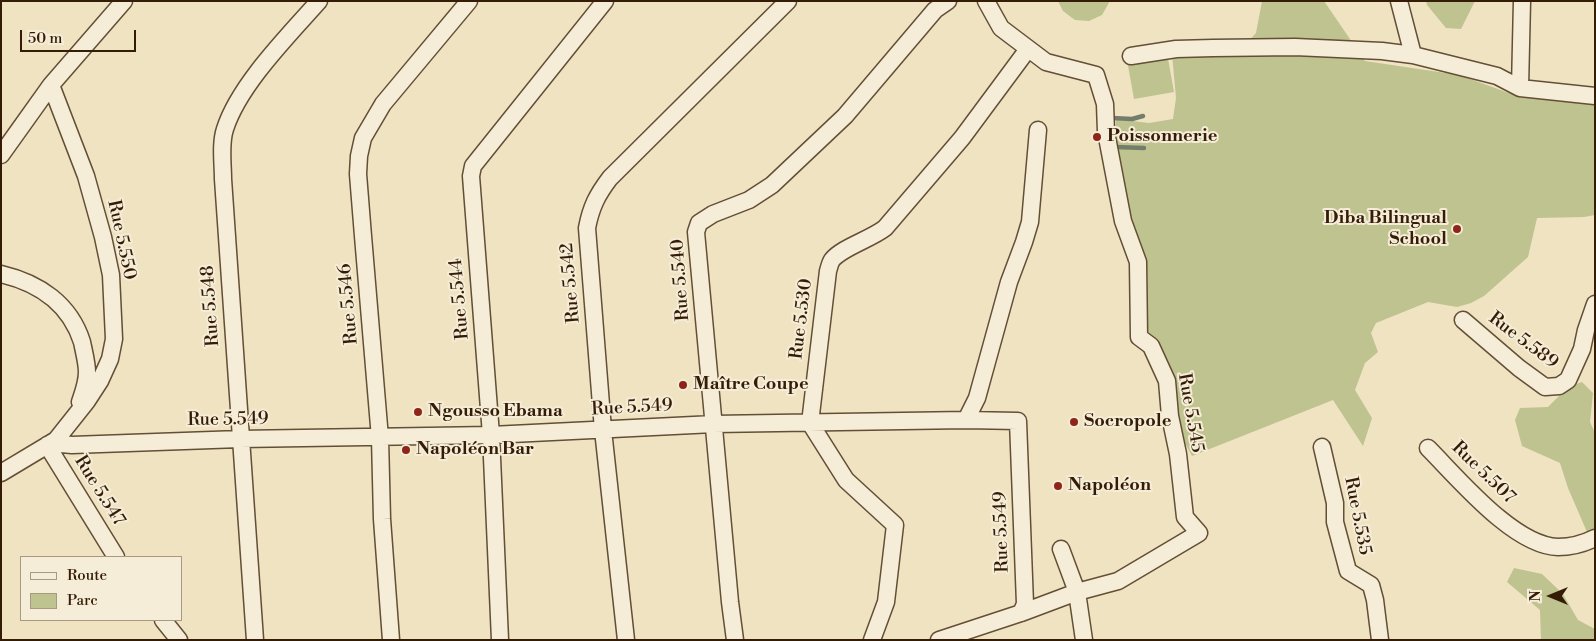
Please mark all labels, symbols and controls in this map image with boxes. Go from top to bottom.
scale bar [22,20,139,52]
text: 50 m [28,29,62,48]
place label: Poissonnerie [1107,126,1217,148]
marker: Poissonnerie [1091,131,1103,143]
street label: Rue 5.550 [102,198,140,282]
place label: Diba Bilingual School [1324,208,1447,250]
marker: Diba Bilingual School [1451,223,1463,235]
street label: Rue 5.540 [667,238,695,322]
street label: Rue 5.542 [557,242,585,324]
street label: Rue 5.544 [446,257,474,341]
street label: Rue 5.546 [335,263,363,345]
street label: Rue 5.548 [197,265,225,347]
street label: Rue 5.530 [786,277,818,361]
street label: Rue 5.589 [1484,308,1562,374]
street label: Rue 5.545 [1172,372,1208,454]
place label: Maître Coupe [693,374,809,396]
marker: Maître Coupe [677,379,689,391]
street label: Rue 5.549 [591,395,673,421]
place label: Ngousso Ebama [428,401,563,423]
marker: Ngousso Ebama [412,406,424,418]
street label: Rue 5.549 [187,408,269,432]
place label: Socropole [1084,411,1171,433]
marker: Socropole [1068,416,1080,428]
street label: Rue 5.507 [1447,437,1519,509]
place label: Napoléon Bar [416,439,534,461]
marker: Napoléon Bar [400,444,412,456]
street label: Rue 5.547 [69,452,129,530]
place label: Napoléon [1068,475,1151,497]
street label: Rue 5.535 [1339,475,1375,557]
marker: Napoléon [1052,480,1064,492]
street label: Rue 5.549 [990,491,1014,573]
legend [20,556,182,621]
text: Route [67,566,107,585]
north arrow [1526,571,1576,621]
text: N [1527,590,1545,602]
text: Parc [67,591,98,610]

